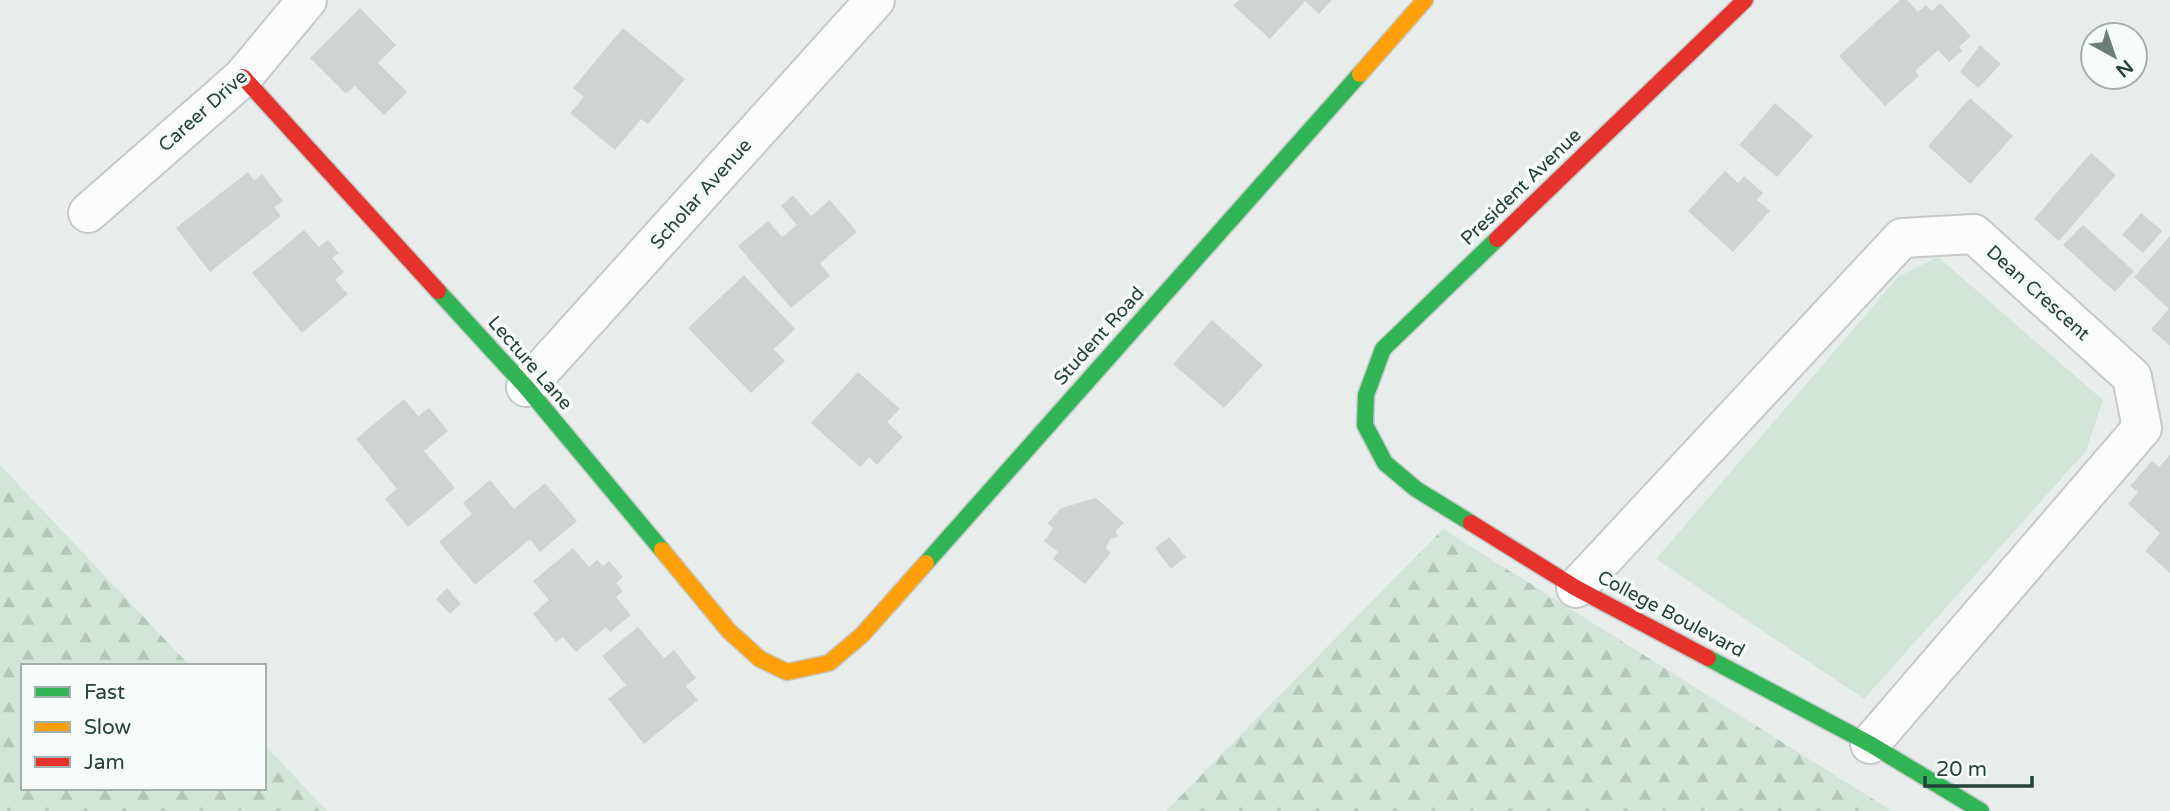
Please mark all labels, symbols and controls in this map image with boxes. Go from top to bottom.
north arrow [2079,21,2149,91]
text: N [2111,55,2137,82]
street label: Career Drive [154,66,252,156]
street label: President Avenue [1456,124,1586,250]
street label: Scholar Avenue [646,134,756,254]
street label: Dean Crescent [1982,241,2094,345]
street label: Student Road [1049,283,1149,389]
street label: Lecture Lane [483,312,577,414]
street label: College Boulevard [1594,566,1748,662]
legend [21,664,266,790]
text: Fast [84,680,125,705]
text: Slow [84,715,132,740]
scale bar [1925,744,2032,788]
text: Jam [84,750,125,775]
text: 20 m [1936,757,1987,782]

